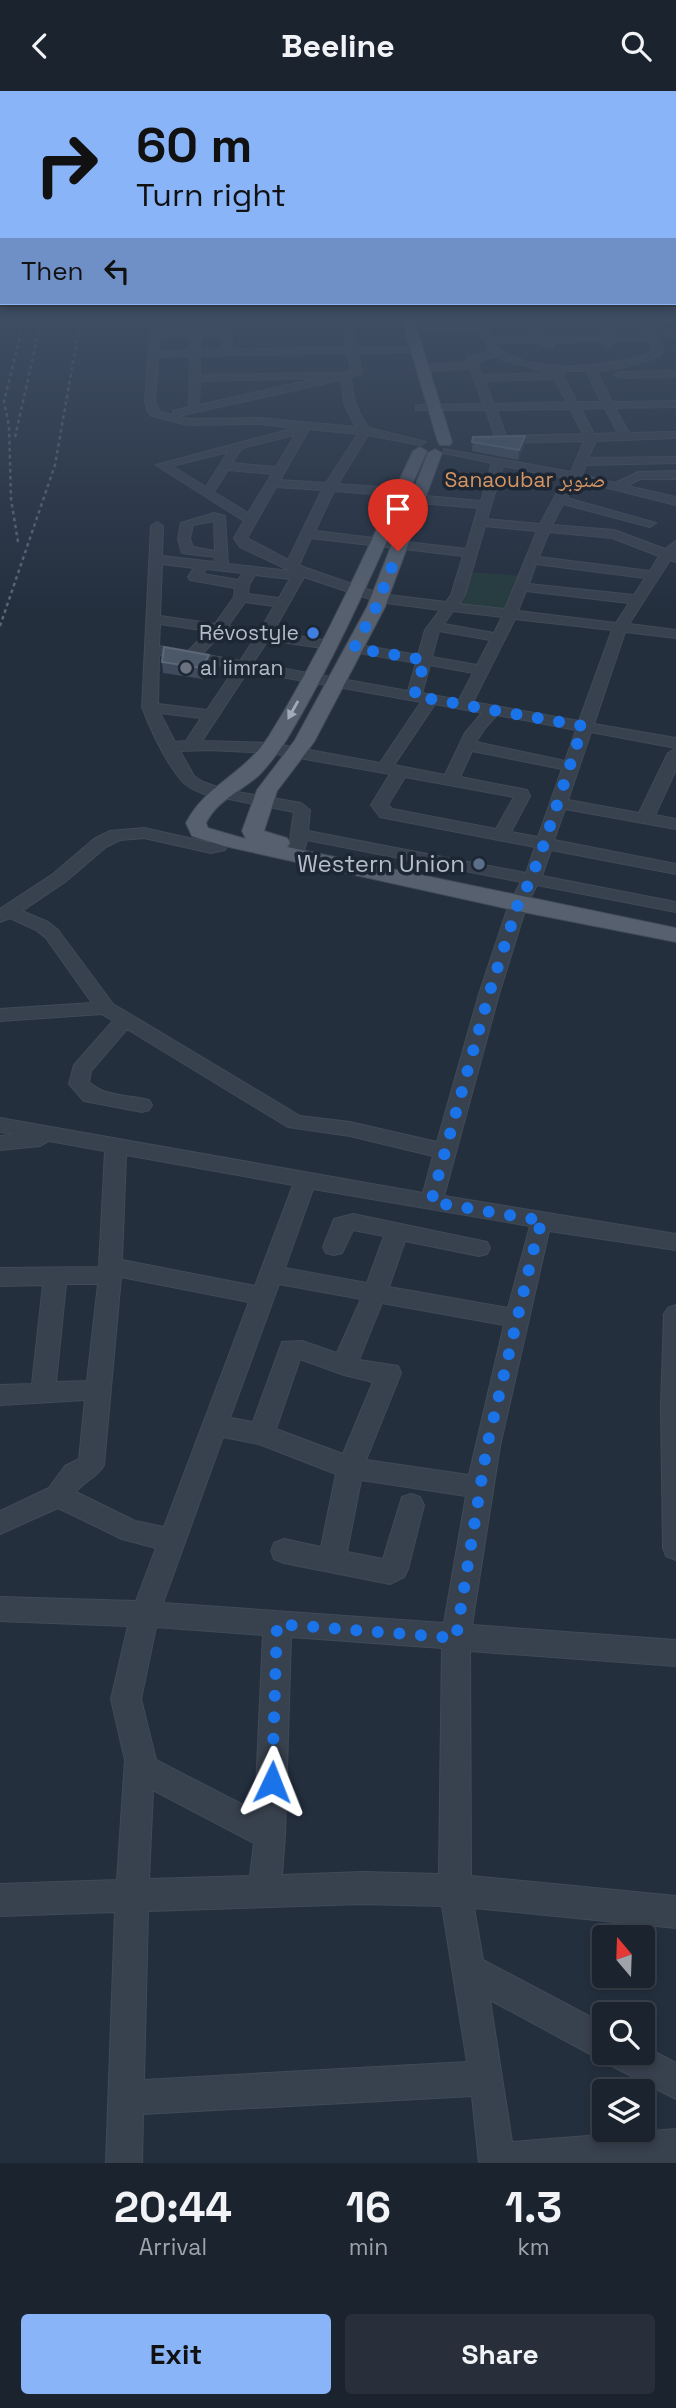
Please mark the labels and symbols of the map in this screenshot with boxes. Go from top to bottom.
district label: Sanaoubar صنوبر [444,466,606,493]
pin [368,479,428,551]
place label: Révostyle [199,619,299,646]
marker: Révostyle [305,625,321,641]
place label: al iimran [200,654,283,681]
marker: al iimran [178,660,194,676]
one-way arrow [287,700,299,720]
place label: Western Union [297,848,465,879]
marker: Western Union [471,856,487,872]
position arrow [235,1745,309,1819]
north arrow [592,1925,654,1988]

